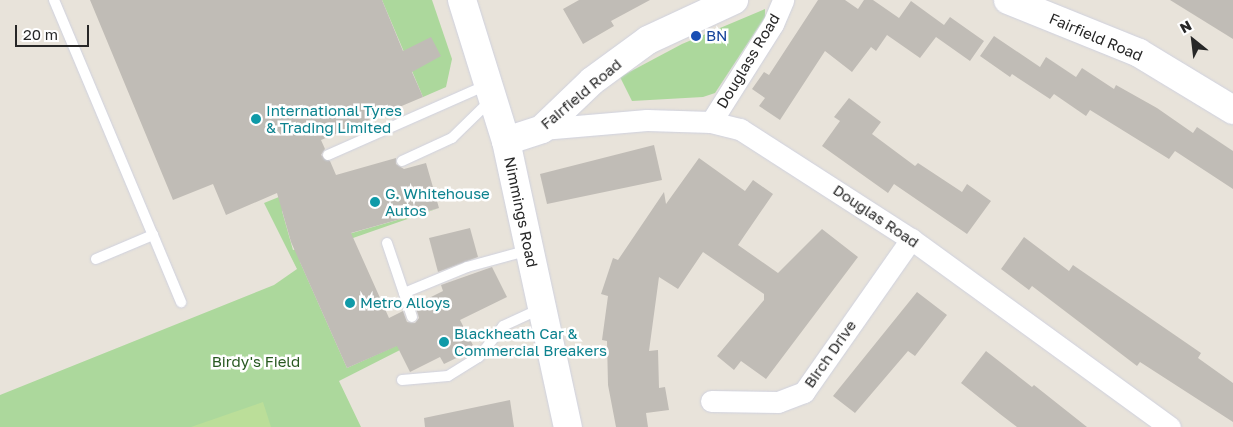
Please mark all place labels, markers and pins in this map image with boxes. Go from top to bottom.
place label: BN [706,27,727,45]
marker: BN [690,30,702,42]
place label: International Tyres & Trading Limited [266,101,402,136]
marker: International Tyres & Trading Limited [250,113,262,125]
place label: G. Whitehouse Autos [385,184,490,219]
marker: G. Whitehouse Autos [369,196,381,208]
place label: Metro Alloys [360,294,450,312]
marker: Metro Alloys [344,297,356,309]
place label: Blackheath Car & Commercial Breakers [454,324,607,359]
marker: Blackheath Car & Commercial Breakers [438,336,450,348]

